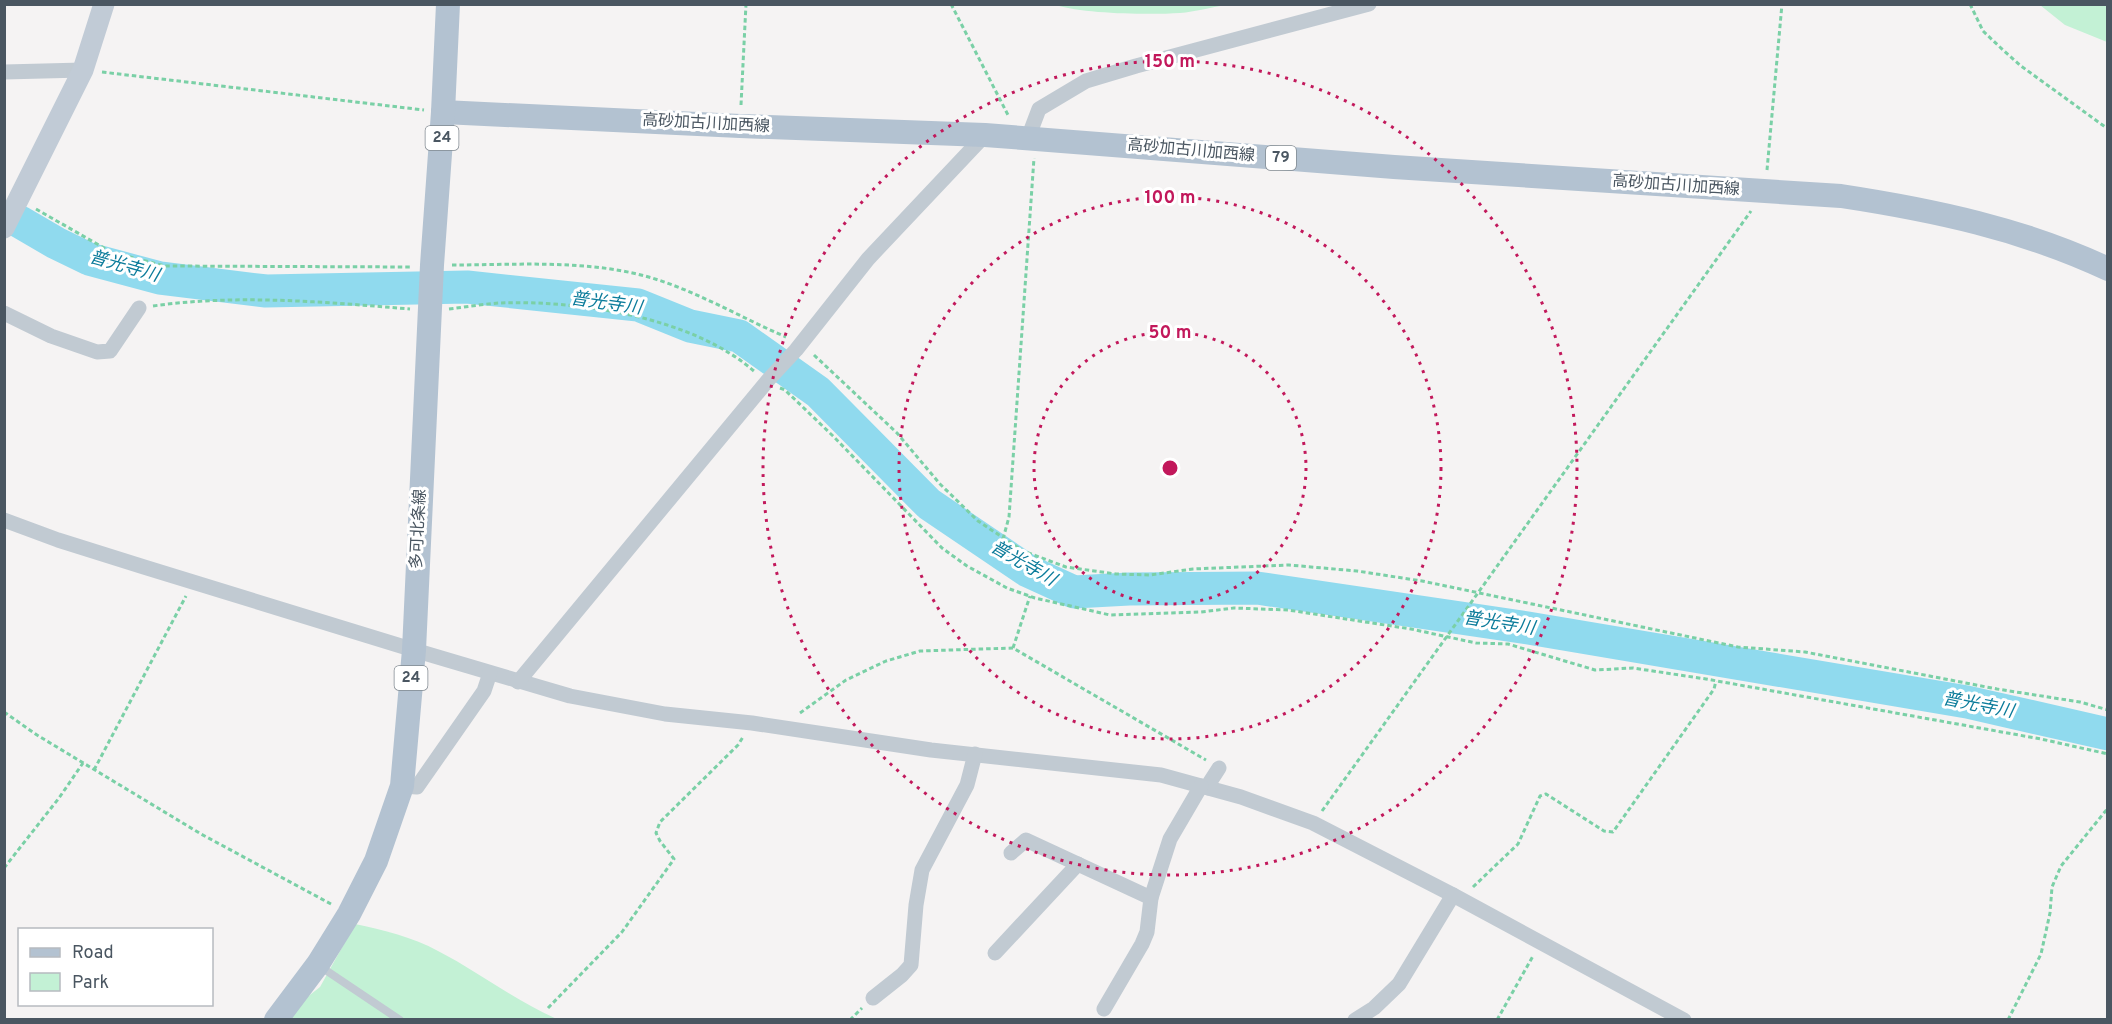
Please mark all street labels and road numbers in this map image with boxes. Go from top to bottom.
street label: 高砂加古川加西線 [642,111,770,137]
road number: 24 [426,126,458,150]
street label: 高砂加古川加西線 [1126,135,1256,167]
road number: 79 [1266,146,1296,170]
street label: 高砂加古川加西線 [1611,172,1741,200]
street label: 多可北条線 [407,489,431,569]
road number: 24 [394,666,428,690]

